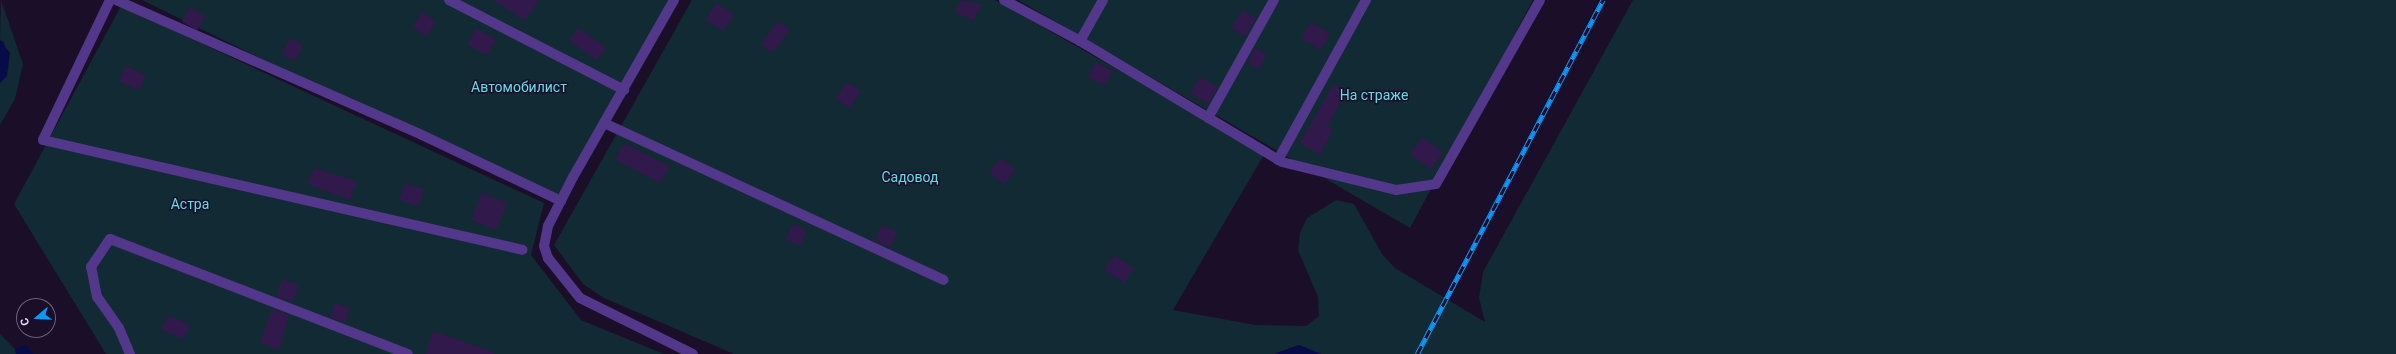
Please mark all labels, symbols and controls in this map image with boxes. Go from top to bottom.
park label: Автомобилист [471,79,567,95]
park label: На страже [1340,87,1408,103]
park label: Садовод [881,169,939,185]
park label: Астра [171,196,209,212]
north arrow [16,298,56,338]
text: С [18,316,32,327]

